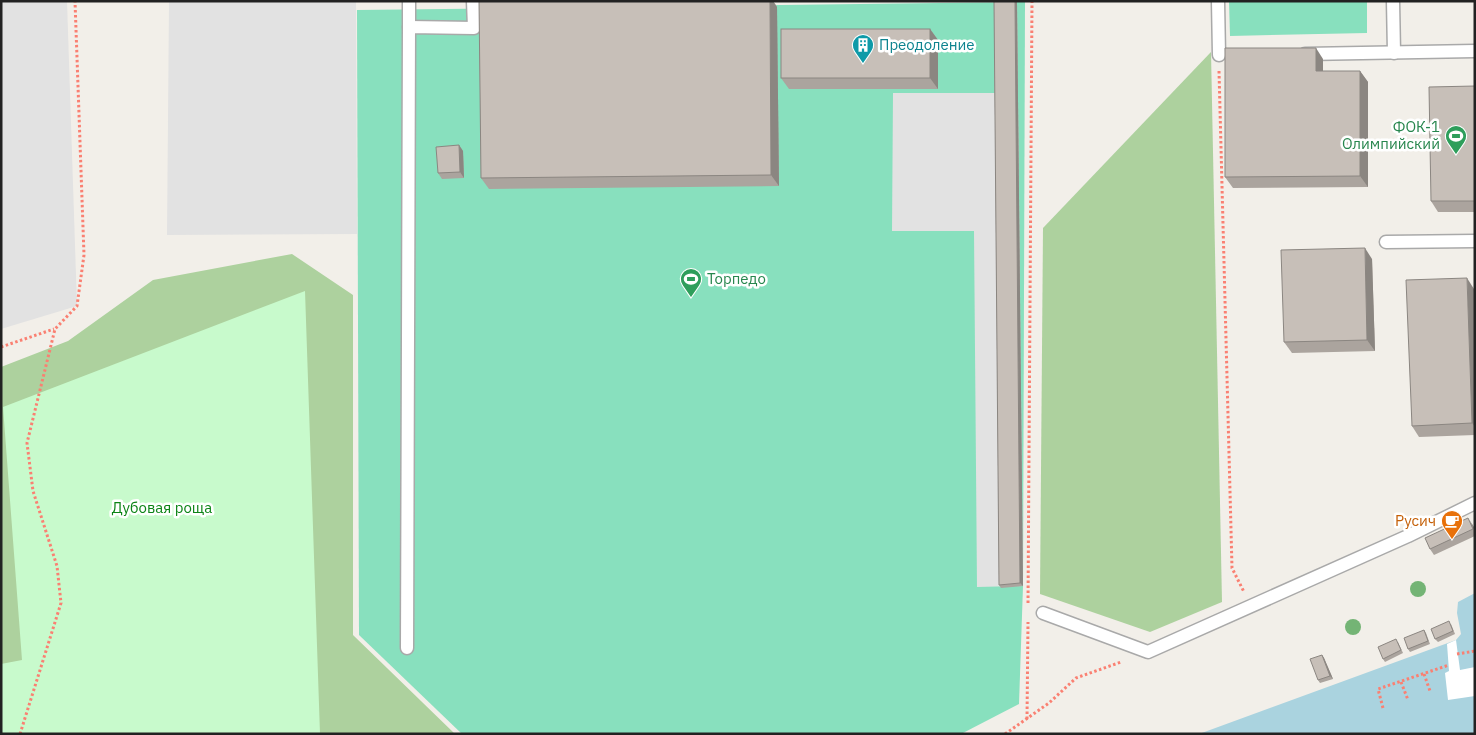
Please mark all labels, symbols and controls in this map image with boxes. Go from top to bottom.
building icon: Преодоление [851,33,875,64]
place label: Преодоление [879,35,975,54]
place label: ФОК-1 Олимпийский [1342,117,1440,153]
sports icon: ФОК-1 Олимпийский [1444,124,1468,155]
sports icon: Торпедо [679,267,703,298]
place label: Торпедо [707,269,766,288]
park label: Дубовая роща [112,498,212,517]
cafe icon: Русич [1440,509,1464,540]
place label: Русич [1395,511,1436,530]

